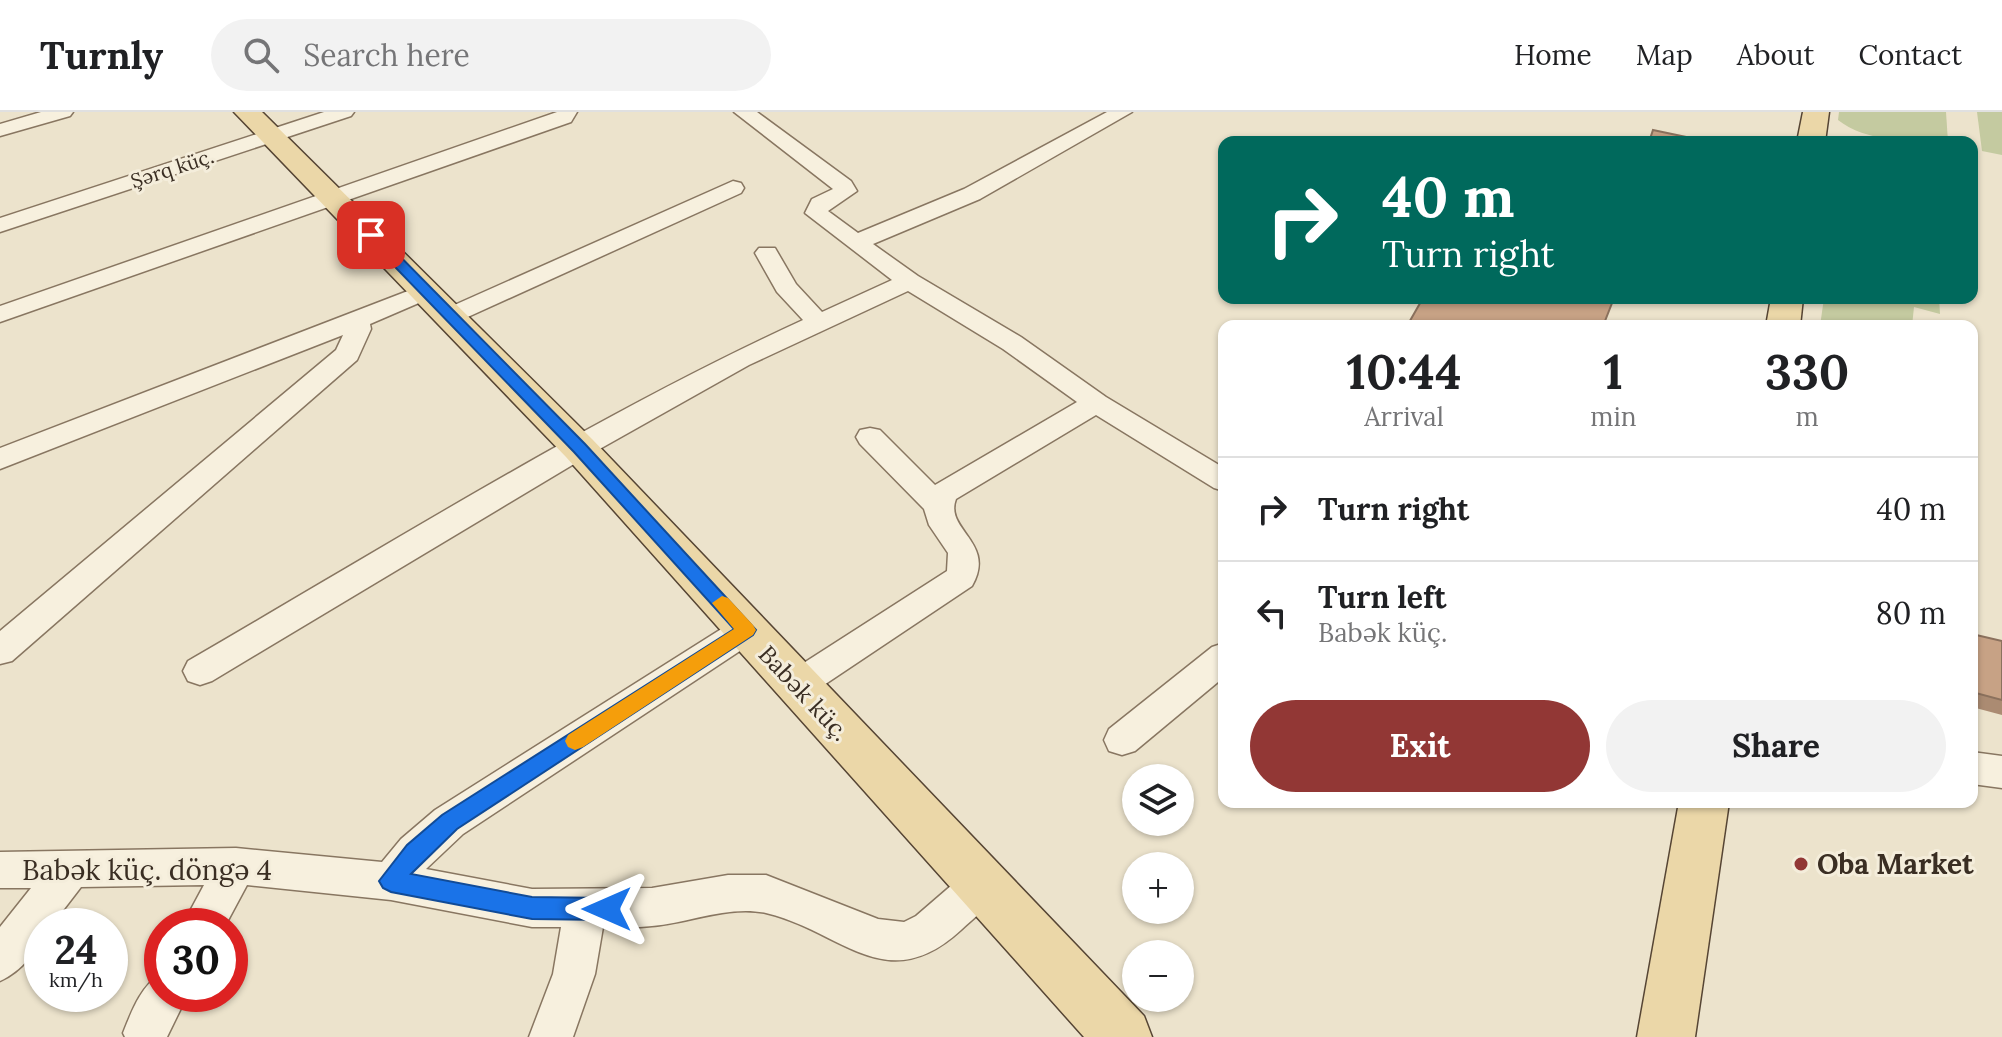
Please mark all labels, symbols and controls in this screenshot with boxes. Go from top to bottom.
search box [211,19,771,91]
text: Turnly [40,31,163,79]
icon: search [239,33,283,77]
text: Search here [303,36,470,74]
text: Home [1514,37,1592,73]
text: Map [1636,37,1693,73]
text: About [1737,37,1814,73]
text: Contact [1858,37,1962,73]
street label: Şərq küç. [127,143,217,193]
text: 40 m [1382,161,1515,232]
icon: right [1250,168,1354,272]
pin [337,201,405,269]
icon: arrive [349,213,393,257]
text: Turn right [1382,231,1555,277]
text: 10:44 [1347,341,1462,402]
text: 1 [1604,341,1623,402]
text: 330 [1765,341,1849,402]
text: Arrival [1364,400,1444,433]
text: min [1590,400,1637,433]
text: m [1796,400,1819,433]
icon: right [1250,487,1294,531]
text: Turn right [1318,490,1469,528]
text: 40 m [1876,490,1946,528]
text: Turn left [1318,578,1446,616]
icon: left [1250,591,1294,635]
text: 80 m [1876,594,1946,632]
text: Babək küç. [1318,616,1447,649]
street label: Babək küç. [752,639,856,747]
button: Exit [1250,700,1590,792]
button: Share [1606,700,1946,792]
map controls [1122,764,1194,1012]
button: layers [1122,764,1194,836]
place label: Oba Market [1817,846,1974,882]
street label: Babək küç. döngə 4 [22,852,272,888]
button: + [1122,852,1194,924]
marker: Oba Market [1792,855,1810,873]
position arrow [565,867,649,951]
speed limit sign: 30 [144,908,248,1012]
text: 24 [54,924,98,975]
button: − [1122,940,1194,1012]
text: km/h [49,967,103,992]

